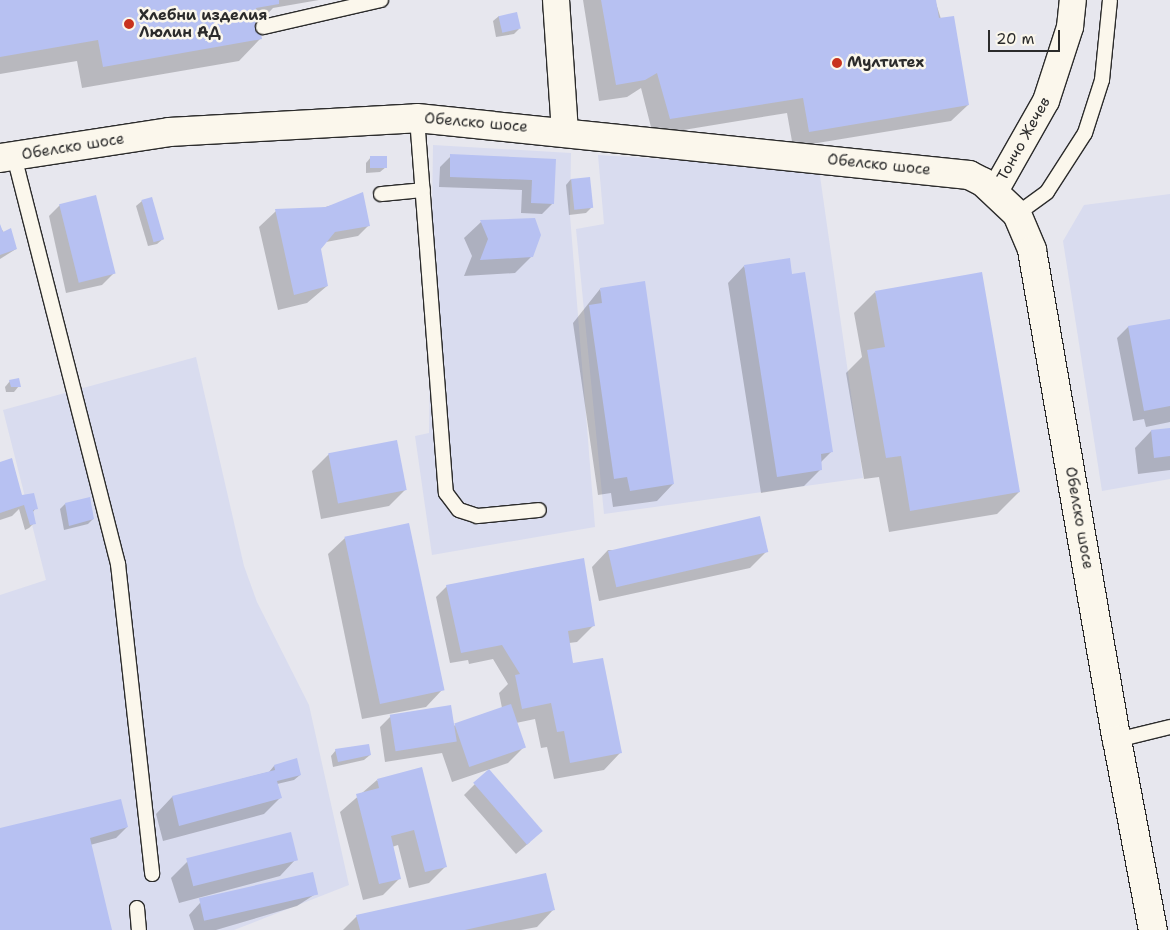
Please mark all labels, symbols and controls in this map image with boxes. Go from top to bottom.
place label: Хлебни изделия Люлин АД [139,6,267,41]
marker: Хлебни изделия Люлин АД [123,18,135,30]
scale bar [990,20,1062,52]
text: 20 m [996,29,1035,49]
place label: Мултитех [847,54,924,72]
marker: Мултитех [831,57,843,69]
street label: Тончо Жечев [994,94,1054,184]
street label: Обелско шосе [424,110,528,136]
street label: Обелско шосе [20,130,126,164]
street label: Обелско шосе [826,151,932,179]
street label: Обелско шосе [1061,465,1097,571]

